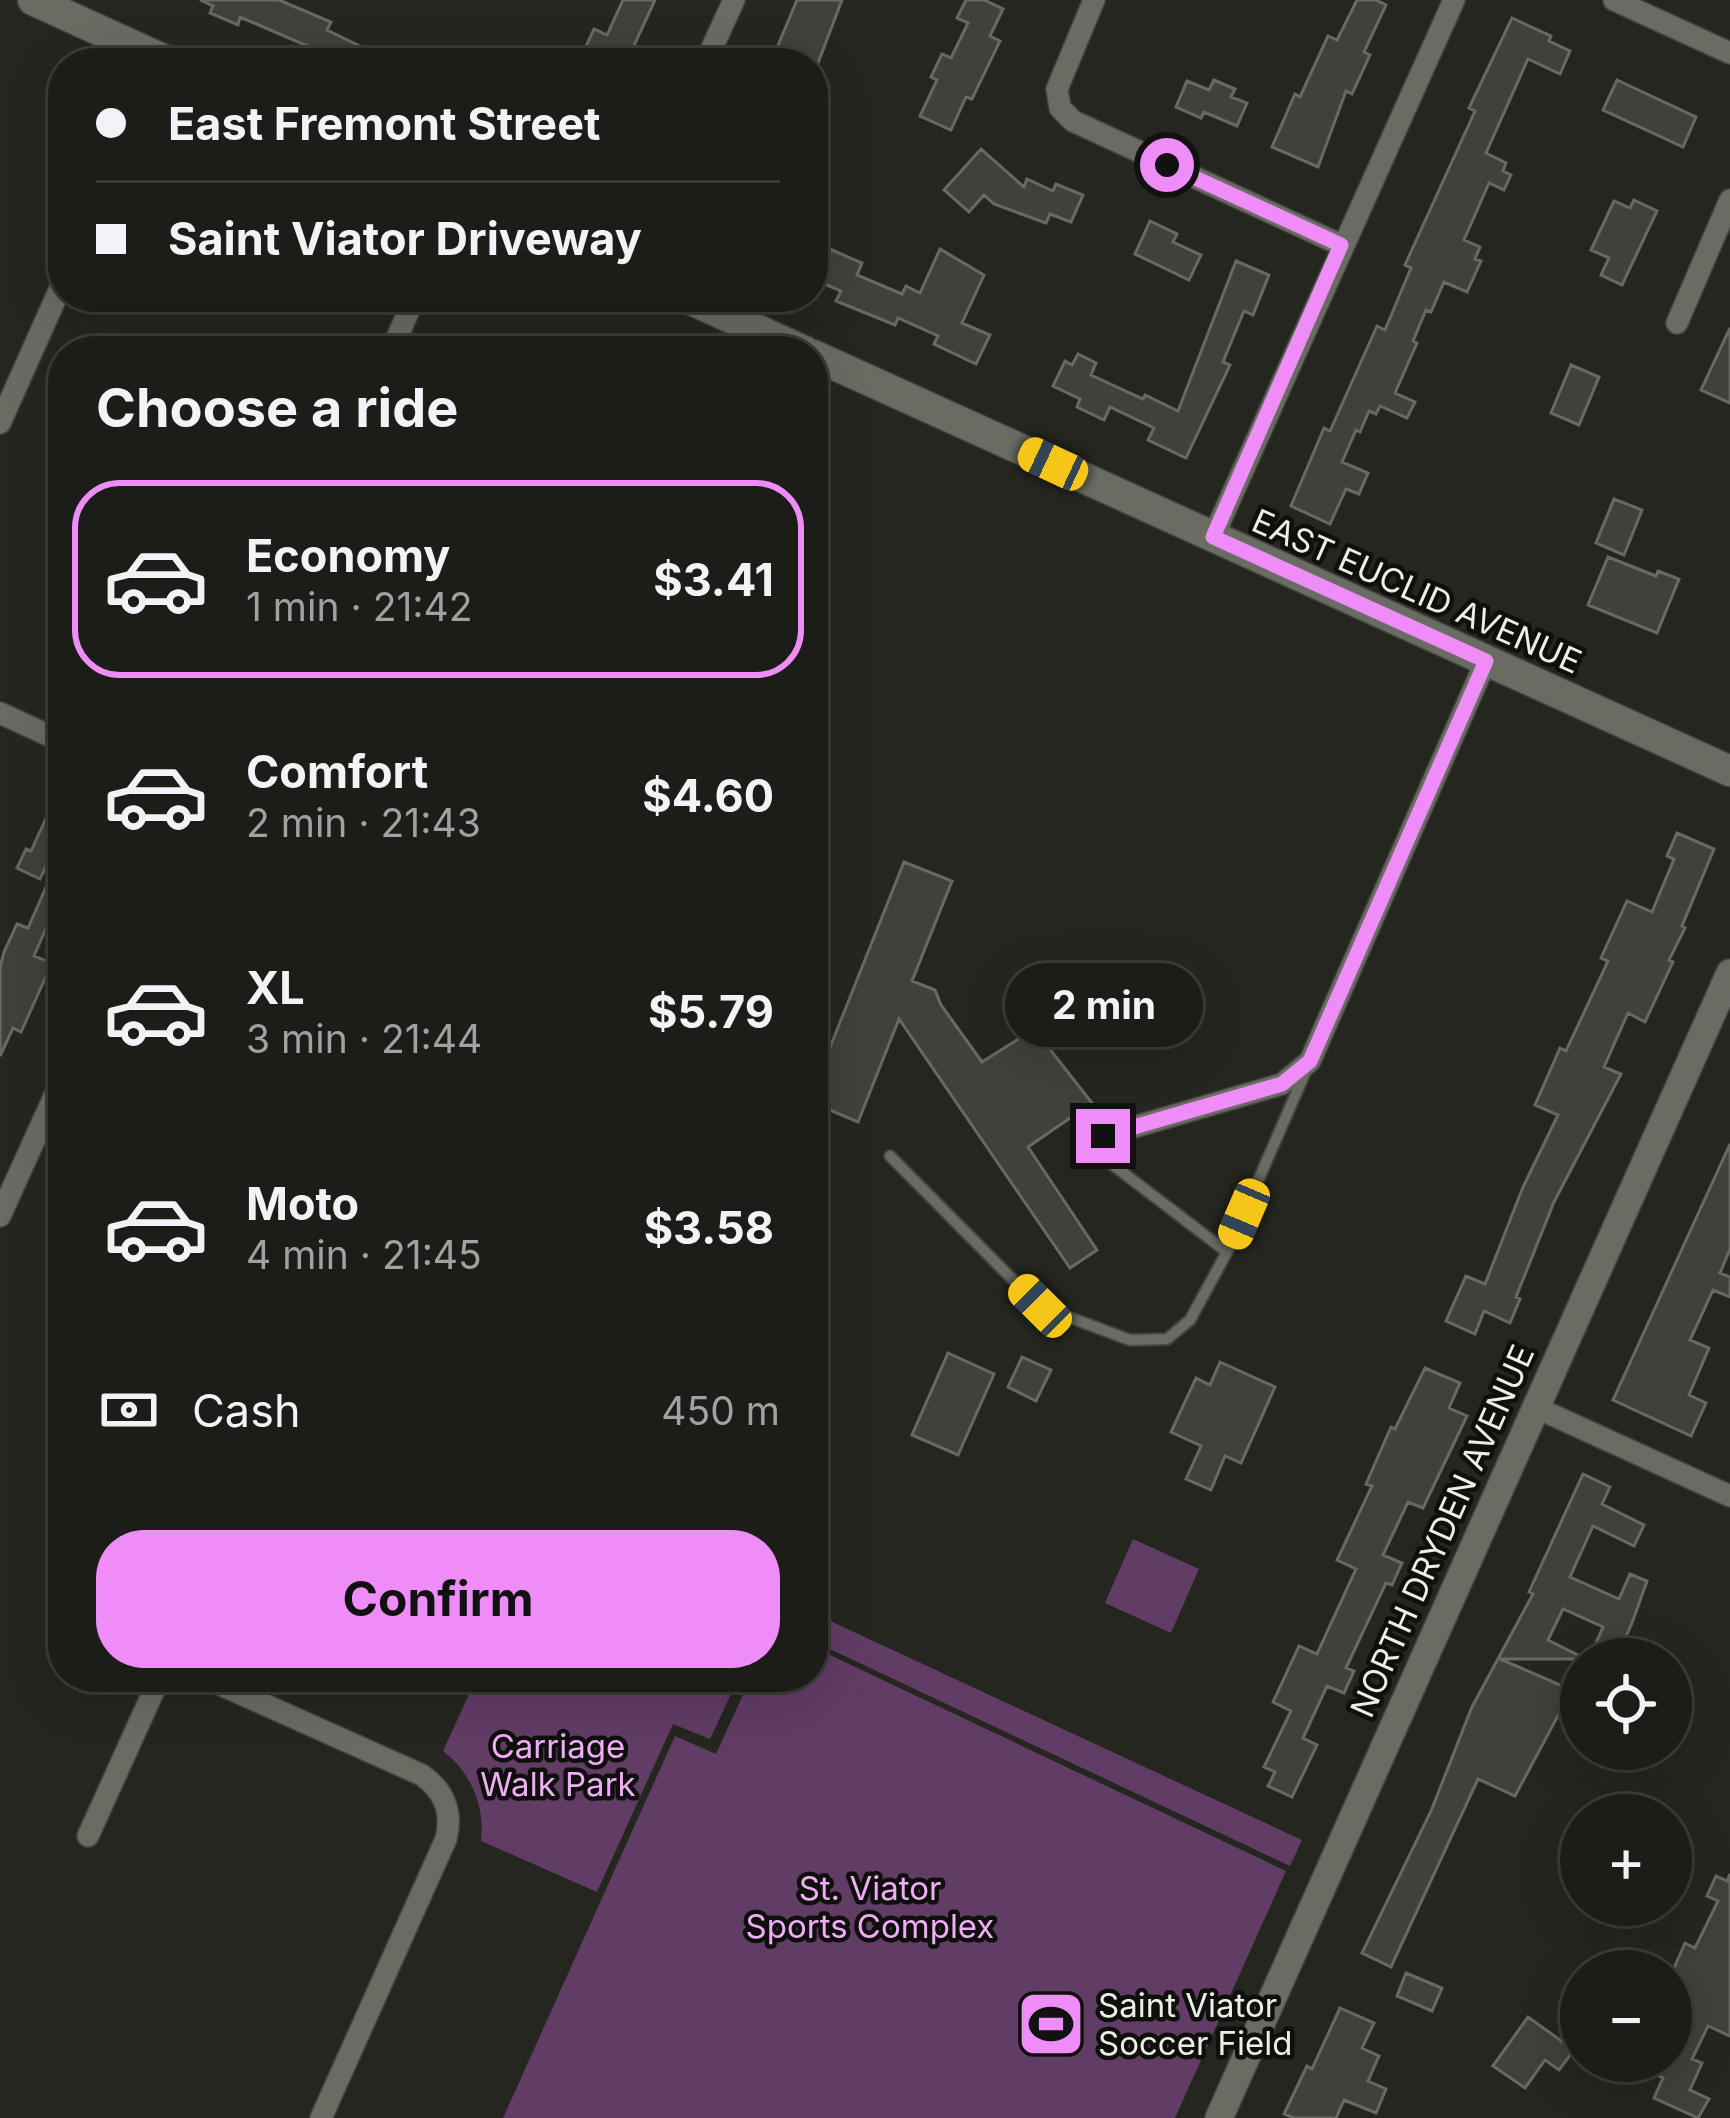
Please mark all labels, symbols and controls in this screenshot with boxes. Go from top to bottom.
text: East Fremont Street [168,96,600,151]
route start [1140,138,1194,192]
text: Saint Viator Driveway [168,211,642,266]
text: Choose a ride [96,375,458,440]
car [1013,432,1093,496]
street label: EAST EUCLID AVENUE [1246,500,1588,682]
icon: car [102,525,210,633]
text: Economy [246,528,450,583]
text: $3.41 [653,552,774,607]
text: 1 min · 21:42 [246,583,473,630]
icon: car [102,741,210,849]
text: Comfort [246,744,428,799]
text: $4.60 [642,768,774,823]
text: 2 min · 21:43 [246,799,481,846]
icon: car [102,957,210,1065]
text: XL [246,960,305,1015]
callout: 2 min [1004,962,1202,1046]
text: 2 min [1052,981,1156,1028]
text: $5.79 [648,984,774,1039]
text: 3 min · 21:44 [246,1015,482,1062]
route end [1076,1109,1130,1163]
icon: car [102,1173,210,1281]
car [1213,1174,1275,1254]
text: Moto [246,1176,359,1231]
text: $3.58 [644,1200,774,1255]
text: 4 min · 21:45 [246,1231,482,1278]
car [1002,1268,1078,1344]
street label: NORTH DRYDEN AVENUE [1342,1339,1542,1723]
icon: cash [96,1377,162,1443]
text: Cash [192,1383,301,1438]
text: 450 m [661,1387,780,1434]
button: Confirm [96,1530,780,1668]
map controls [1560,1638,1692,2082]
button: locate [1560,1638,1692,1770]
park label: Carriage Walk Park [480,1726,636,1804]
button: + [1560,1794,1692,1926]
park label: St. Viator Sports Complex [746,1868,994,1946]
button: − [1560,1950,1692,2082]
place label: Saint Viator Soccer Field [1098,1985,1293,2063]
sports icon: Saint Viator Soccer Field [1016,1989,1086,2059]

